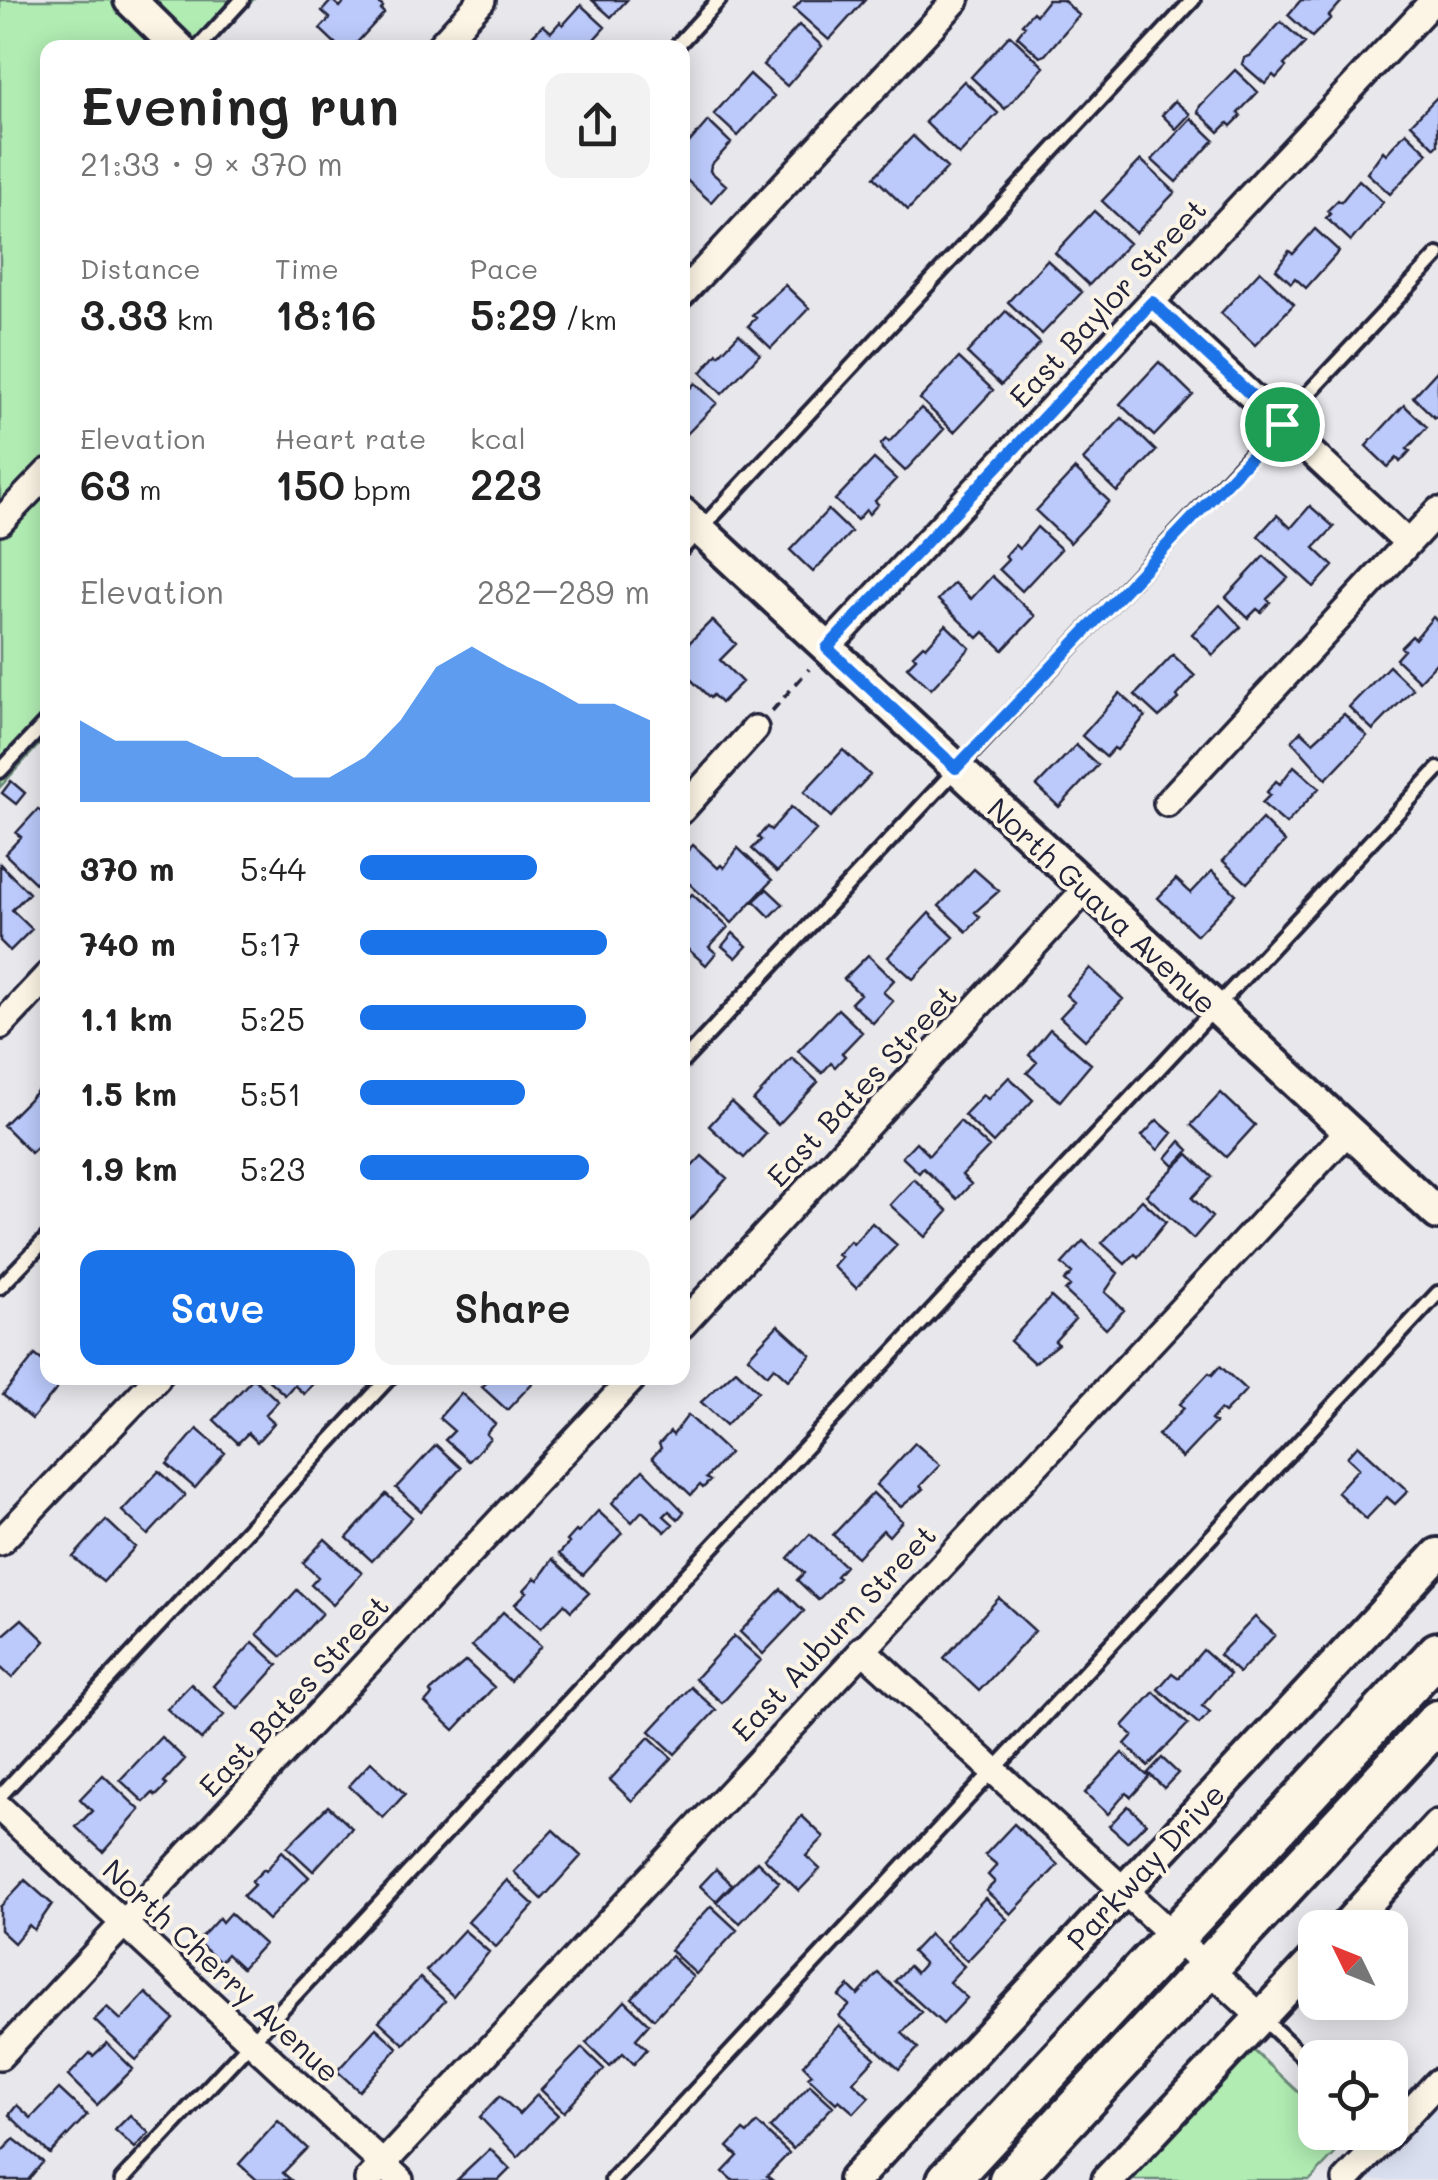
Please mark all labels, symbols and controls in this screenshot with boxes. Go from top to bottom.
text: Evening run [80,68,399,140]
button: share [545,73,650,178]
text: 21:33 · 9 × 370 m [80,142,343,184]
street label: East Baylor Street [1000,189,1214,415]
text: Distance [80,250,201,286]
text: Time [275,250,339,286]
text: Pace [470,250,538,286]
text: 3.33 [80,286,168,341]
text: 18:16 [275,286,377,341]
text: 5:29 [470,286,556,341]
text: km [168,301,214,337]
text: /km [556,301,617,337]
pin [1240,382,1325,467]
icon: arrive [1255,397,1310,452]
text: Elevation [80,420,206,456]
text: Heart rate [275,420,426,456]
text: kcal [470,420,526,456]
text: 63 [80,456,130,511]
text: 150 [275,456,345,511]
text: 223 [470,456,542,511]
text: m [130,471,162,507]
text: bpm [345,471,411,507]
text: Elevation [80,570,224,612]
text: 282–289 m [477,570,650,612]
street label: North Guava Avenue [980,788,1226,1022]
text: 370 m [80,847,175,889]
text: 5:44 [240,847,306,889]
text: 740 m [80,922,176,964]
text: 5:17 [240,922,301,964]
street label: East Bates Street [757,976,965,1194]
text: 1.1 km [80,997,172,1039]
text: 5:25 [240,997,305,1039]
text: 1.5 km [80,1072,177,1114]
text: 5:51 [240,1072,302,1114]
text: 1.9 km [80,1147,177,1189]
text: 5:23 [240,1147,305,1189]
button: Save [80,1250,355,1365]
button: Share [375,1250,650,1365]
street label: East Auburn Street [722,1515,944,1749]
street label: East Bates Street [189,1586,397,1804]
street label: Parkway Drive [1057,1774,1233,1958]
street label: North Cherry Avenue [95,1849,349,2091]
north arrow [1298,1910,1408,2020]
map controls [1298,1910,1408,2150]
button: locate [1298,2040,1408,2150]

